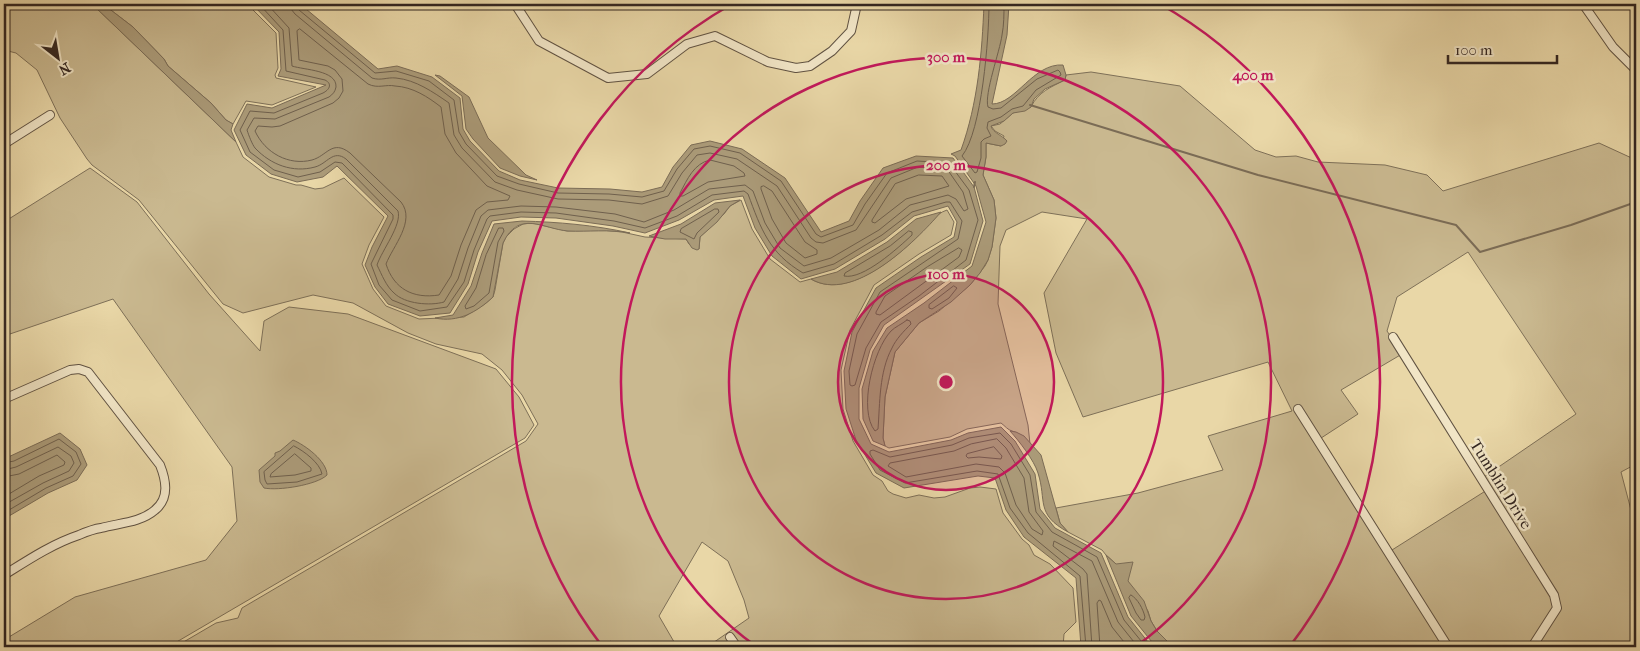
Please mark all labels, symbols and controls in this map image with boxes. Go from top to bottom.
north arrow [32,32,82,82]
scale bar [1448,32,1556,64]
text: 100 m [1455,41,1493,59]
text: 300 m [927,48,966,66]
text: N [55,59,73,79]
text: 400 m [1231,66,1274,84]
text: 200 m [926,156,966,174]
text: 100 m [927,265,965,283]
centre of rings [937,373,955,391]
street label: Tumblin Drive [1466,436,1536,532]

